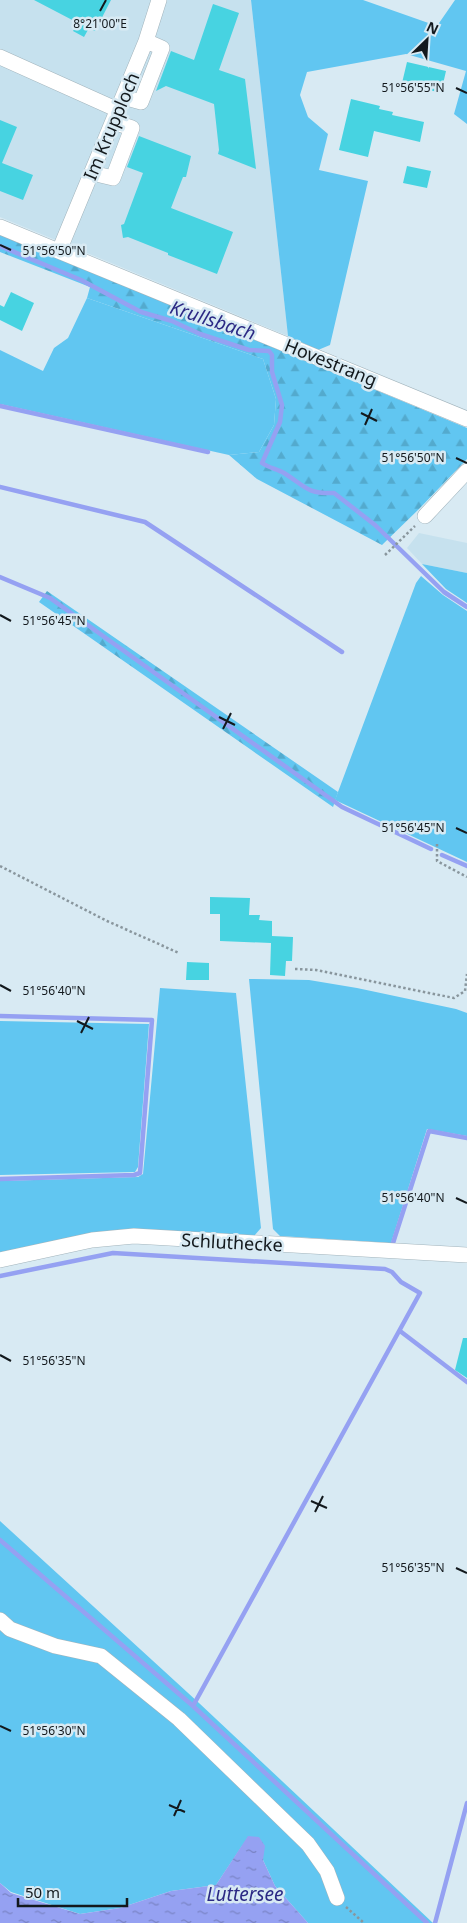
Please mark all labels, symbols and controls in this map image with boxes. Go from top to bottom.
text: 8°21'00"E [73,15,127,32]
north arrow [402,15,452,65]
text: N [424,17,442,39]
street label: Im Krupploch [78,68,144,184]
text: 51°56'55"N [381,79,445,96]
text: 51°56'50"N [22,242,86,259]
water label: Krullsbach [167,294,259,346]
street label: Hovestrang [281,333,381,391]
text: 51°56'50"N [381,449,445,466]
text: 51°56'45"N [22,612,86,629]
text: 51°56'45"N [381,819,445,836]
text: 51°56'40"N [22,982,86,999]
text: 51°56'40"N [381,1189,445,1206]
street label: Schluthecke [181,1227,283,1257]
text: 51°56'35"N [22,1352,86,1369]
text: 51°56'35"N [381,1559,445,1576]
text: 51°56'30"N [22,1722,86,1739]
scale bar [18,1876,126,1908]
water label: Luttersee [207,1881,283,1907]
text: 50 m [25,1882,60,1902]

